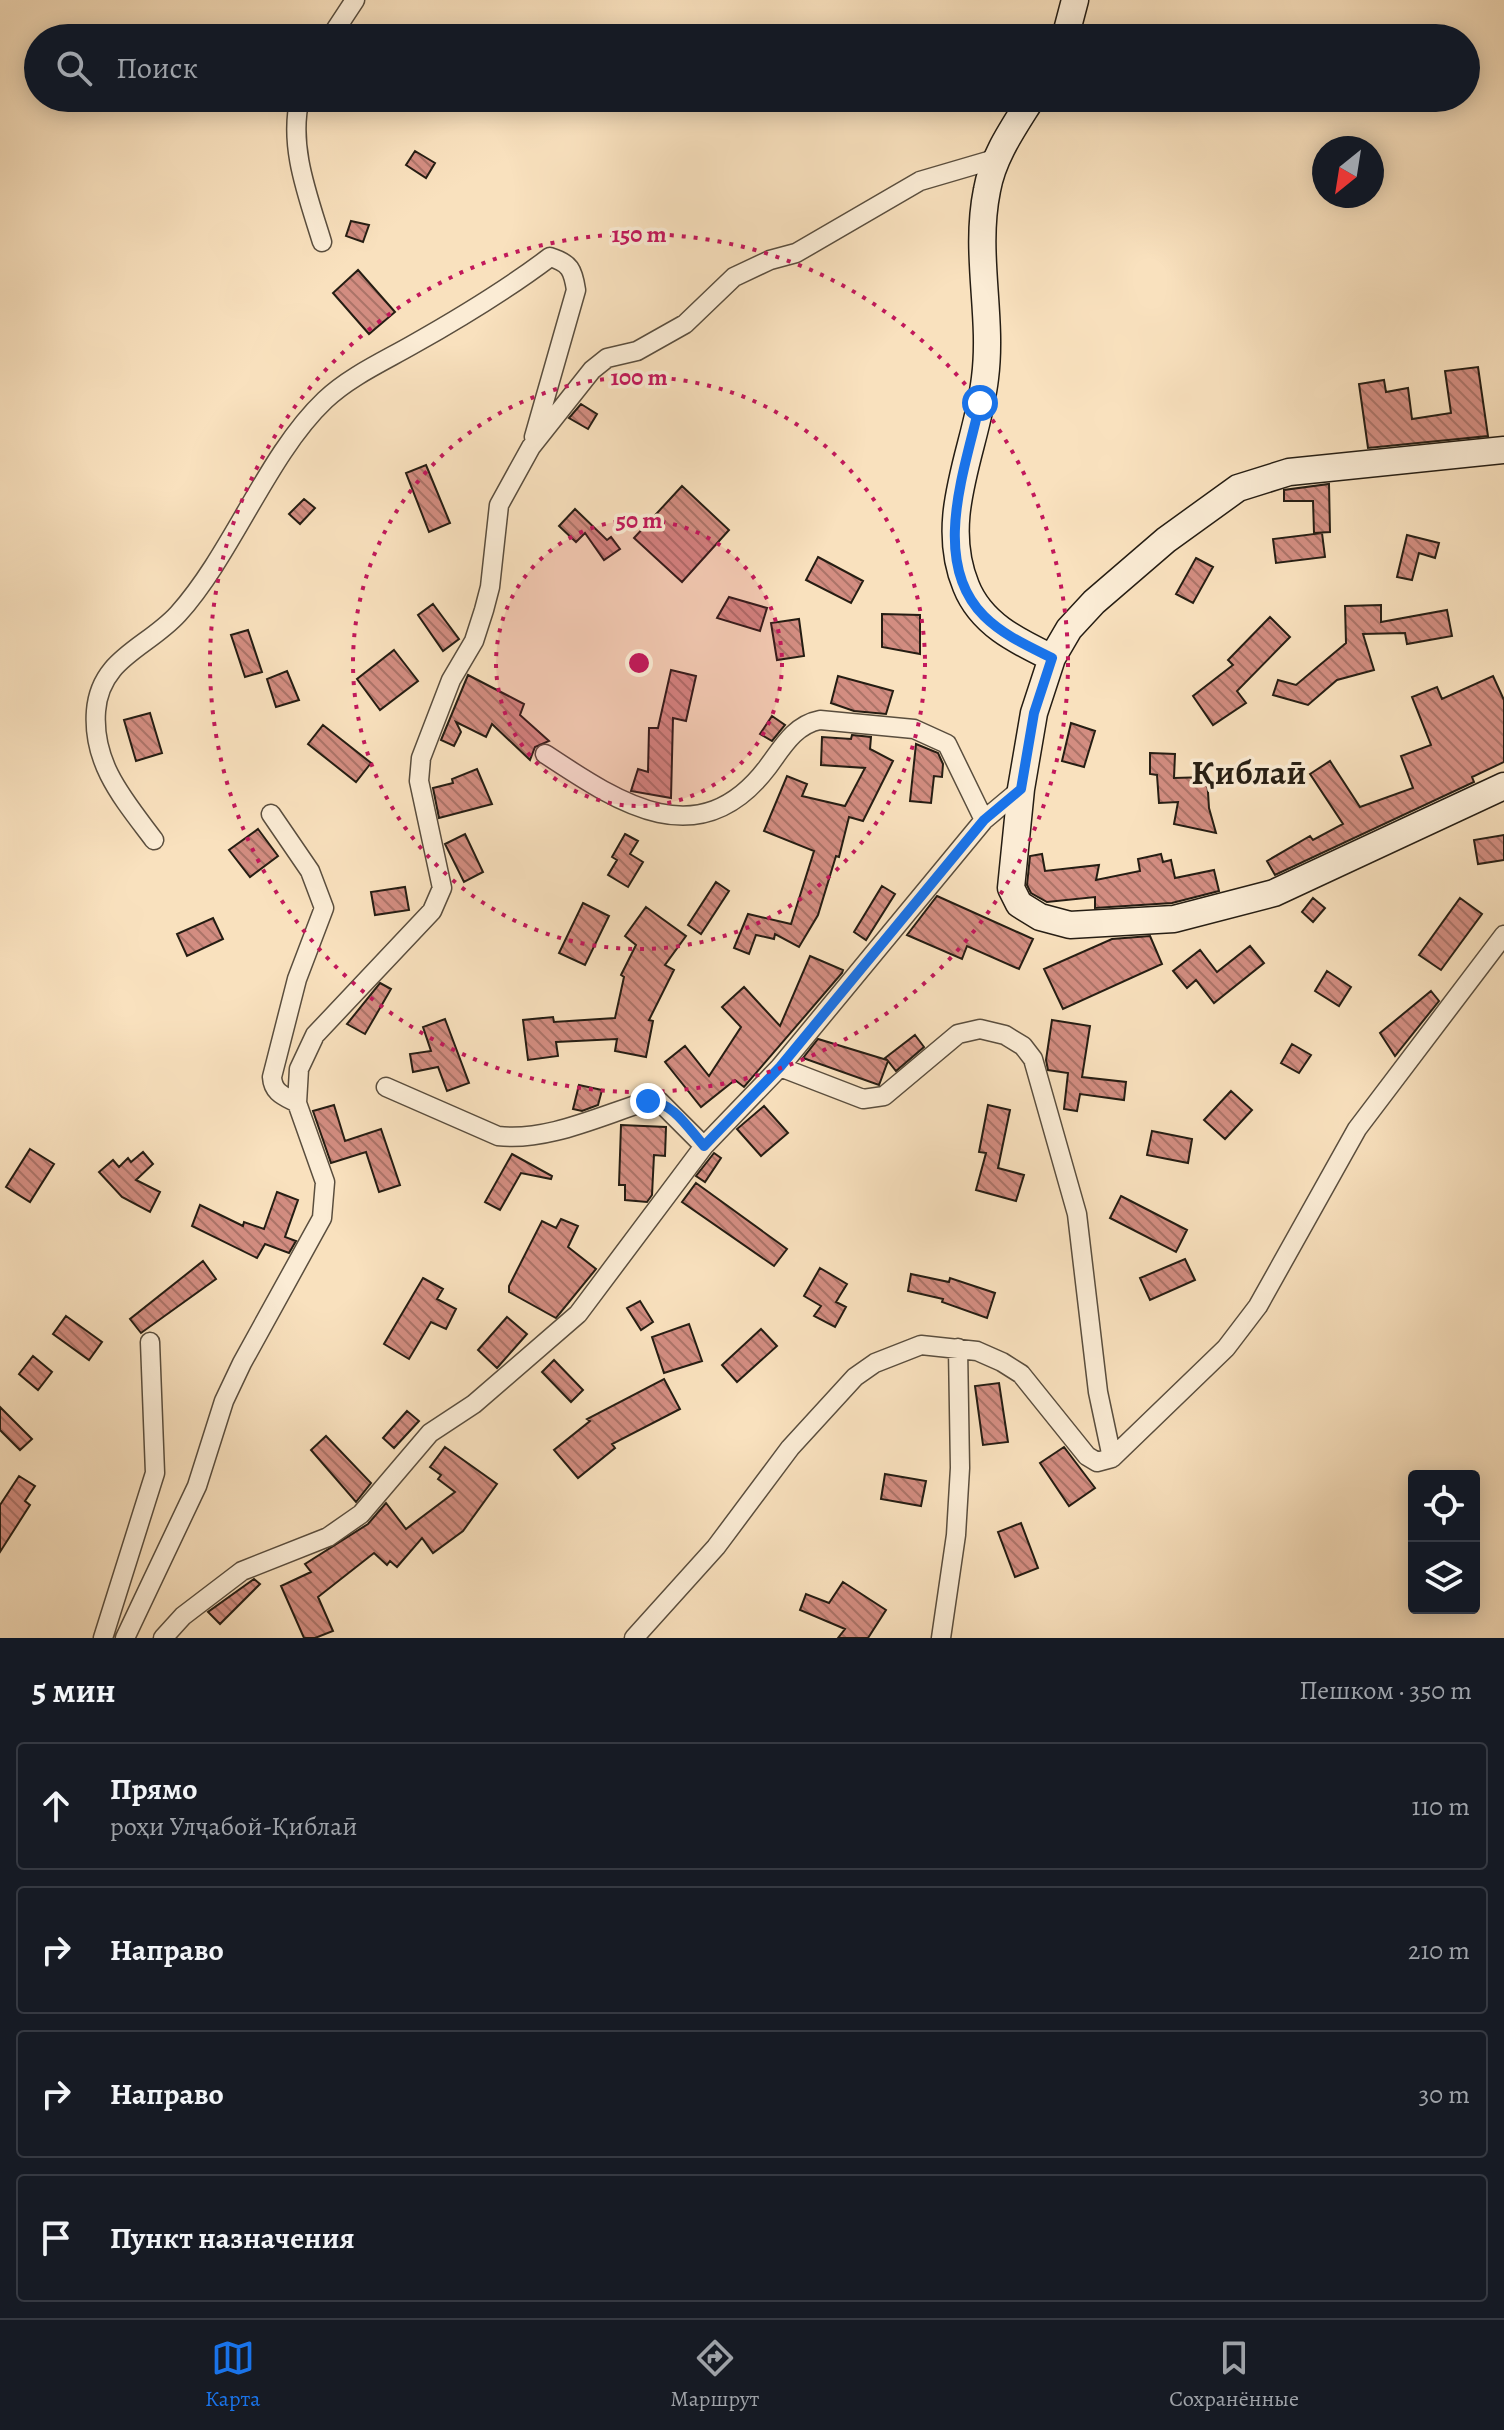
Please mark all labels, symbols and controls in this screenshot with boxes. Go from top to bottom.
search box [24,24,1480,112]
icon: search [52,46,96,90]
text: Поиск [116,48,198,88]
north arrow [1312,136,1384,208]
text: 150 m [611,218,667,250]
text: 100 m [610,361,668,393]
route start [962,385,998,421]
text: 50 m [616,504,662,536]
centre of rings [625,649,653,677]
district label: Қиблаӣ [1192,749,1306,796]
route end [630,1083,666,1119]
map controls [1408,1470,1480,1614]
button: locate [1408,1470,1480,1542]
button: layers [1408,1542,1480,1614]
text: 5 мин [32,1667,116,1714]
text: Пешком · 350 m [1299,1673,1472,1708]
text: Прямо [110,1769,197,1809]
icon: ahead [34,1784,78,1828]
text: 110 m [1412,1789,1470,1824]
text: роҳи Улҷабой-Қиблаӣ [110,1809,357,1844]
icon: right [34,1928,78,1972]
text: Направо [110,1930,224,1970]
text: 210 m [1408,1933,1470,1968]
icon: right [34,2072,78,2116]
text: Направо [110,2074,224,2114]
text: 30 m [1419,2077,1470,2112]
icon: arrive [34,2216,78,2260]
text: Пункт назначения [110,2218,355,2258]
tab: Карта [205,2336,260,2414]
tab: Маршрут [670,2336,759,2414]
tab: Сохранённые [1169,2336,1299,2414]

